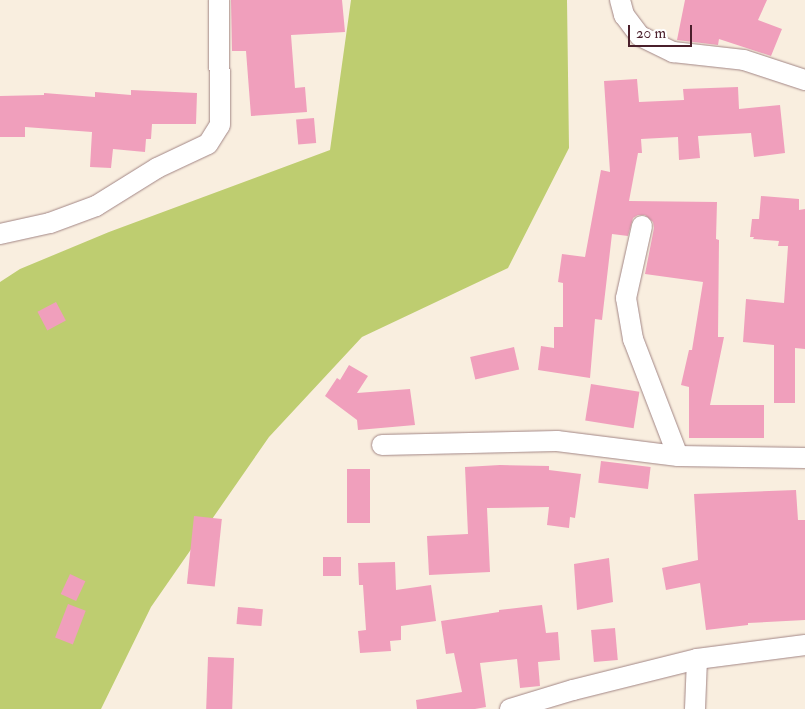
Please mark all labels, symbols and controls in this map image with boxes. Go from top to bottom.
scale bar [630,15,694,47]
text: 20 m [636,24,666,43]

